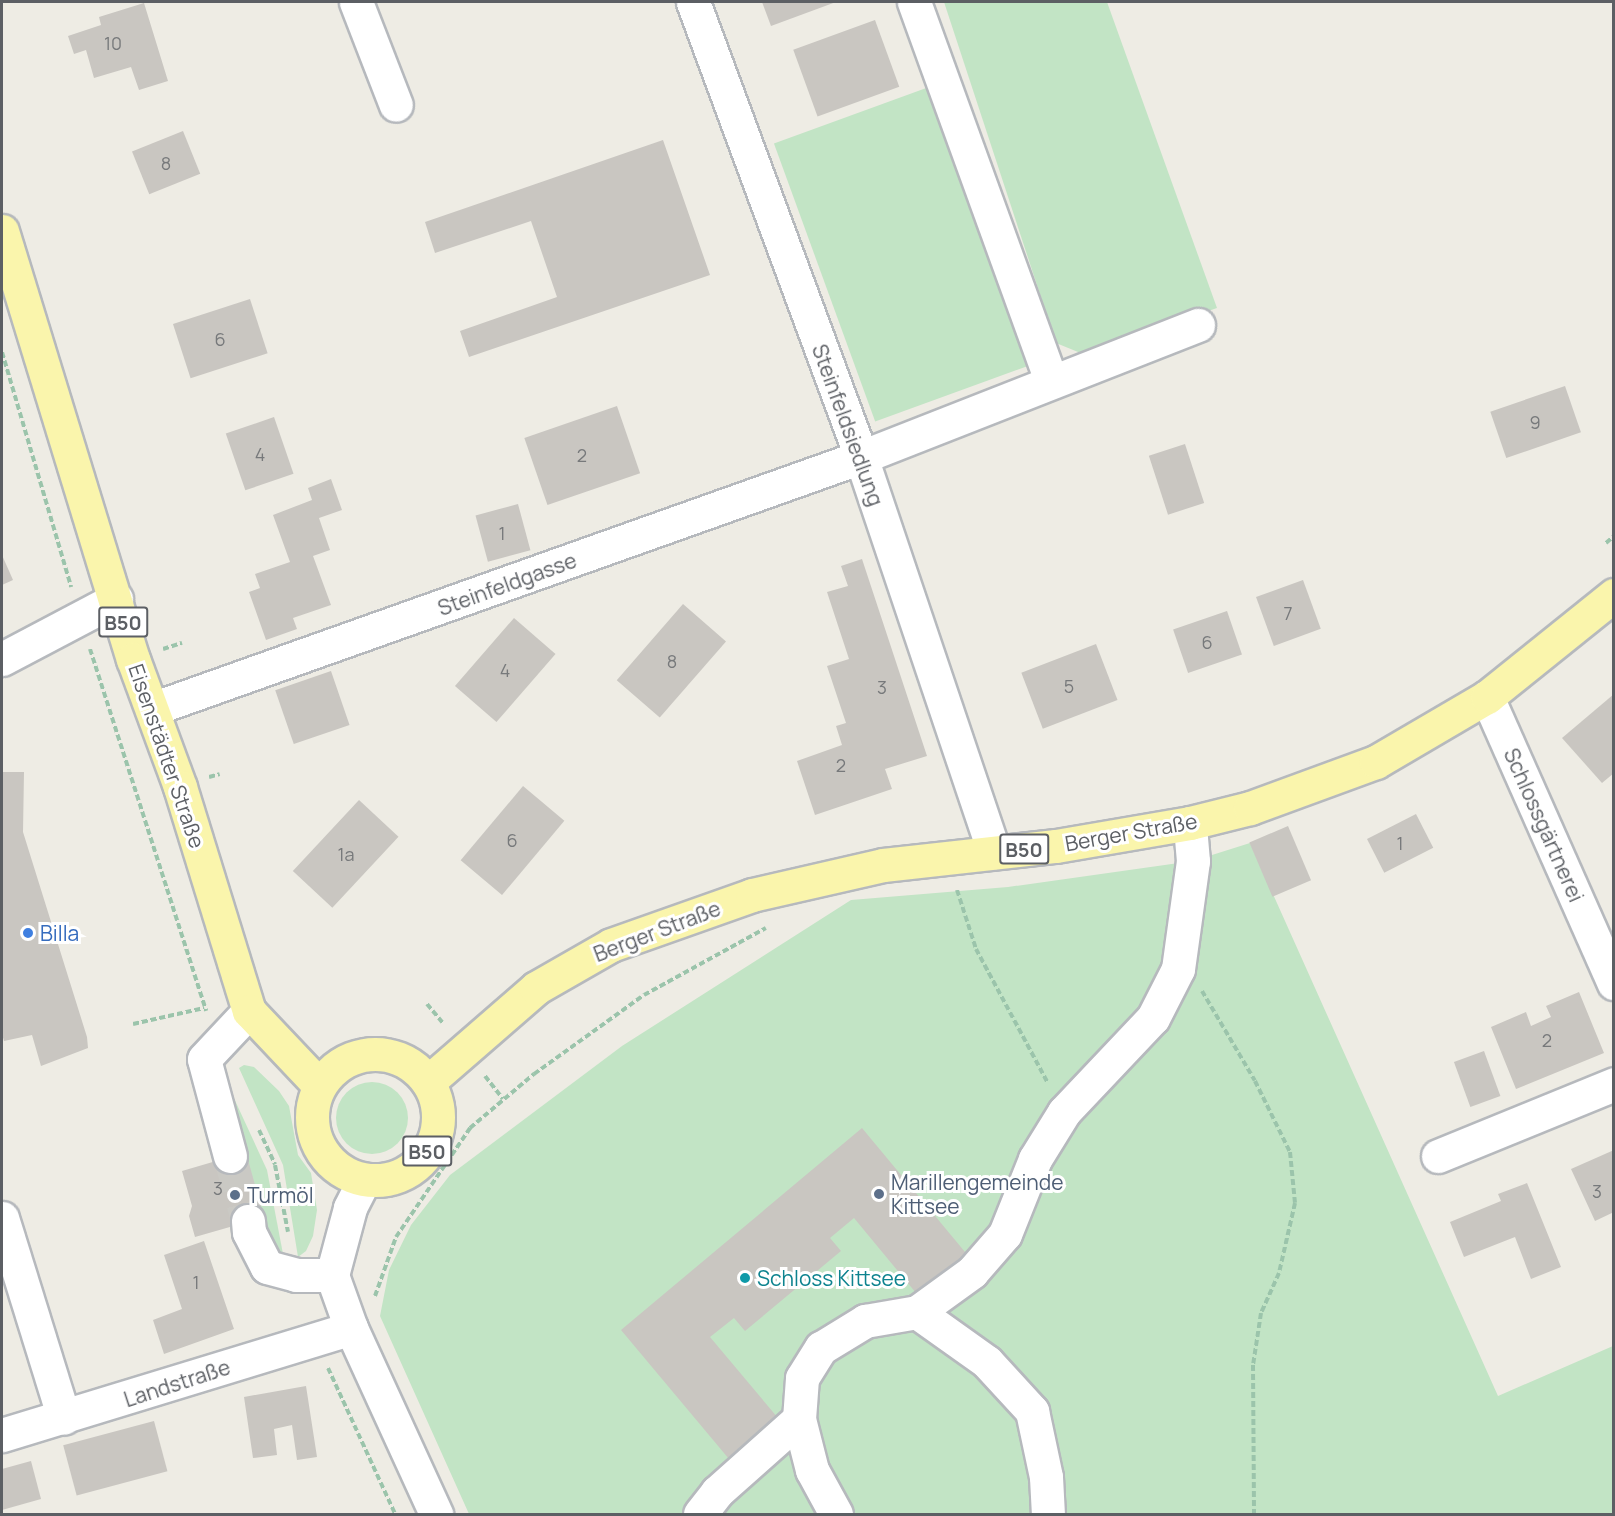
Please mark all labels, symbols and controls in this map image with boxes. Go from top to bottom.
house number: 10 [104,32,122,54]
house number: 8 [161,152,171,174]
house number: 6 [214,328,226,350]
street label: Steinfeldsiedlung [807,341,889,509]
house number: 9 [1529,411,1541,433]
house number: 4 [255,443,265,465]
house number: 2 [577,444,587,466]
house number: 1 [498,522,506,544]
street label: Steinfeldgasse [434,547,580,621]
house number: 7 [1283,602,1293,624]
road number: B50 [98,605,148,639]
house number: 6 [1201,631,1213,653]
house number: 8 [667,650,677,672]
house number: 4 [500,659,510,681]
street label: Eisenstädter Straße [124,661,210,851]
house number: 5 [1064,675,1074,697]
house number: 3 [877,676,887,698]
street label: Schlossgärtnerei [1499,744,1589,906]
house number: 2 [836,754,846,776]
street label: Berger Straße [1063,808,1199,856]
house number: 6 [506,829,518,851]
road number: B50 [998,832,1050,866]
house number: 1 [1396,832,1404,854]
house number: 1a [337,843,355,865]
street label: Berger Straße [590,895,724,967]
place label: Billa [40,920,79,946]
marker: Billa [21,926,35,940]
house number: 2 [1542,1029,1552,1051]
road number: B50 [402,1134,452,1168]
place label: Marillengemeinde Kittsee [891,1169,1063,1219]
house number: 3 [213,1177,223,1199]
house number: 3 [1592,1180,1602,1202]
place label: Turmöl [247,1182,314,1208]
marker: Marillengemeinde Kittsee [872,1187,886,1201]
marker: Turmöl [228,1188,242,1202]
place label: Schloss Kittsee [757,1265,906,1291]
house number: 1 [192,1271,200,1293]
marker: Schloss Kittsee [738,1271,752,1285]
street label: Landstraße [121,1354,233,1412]

